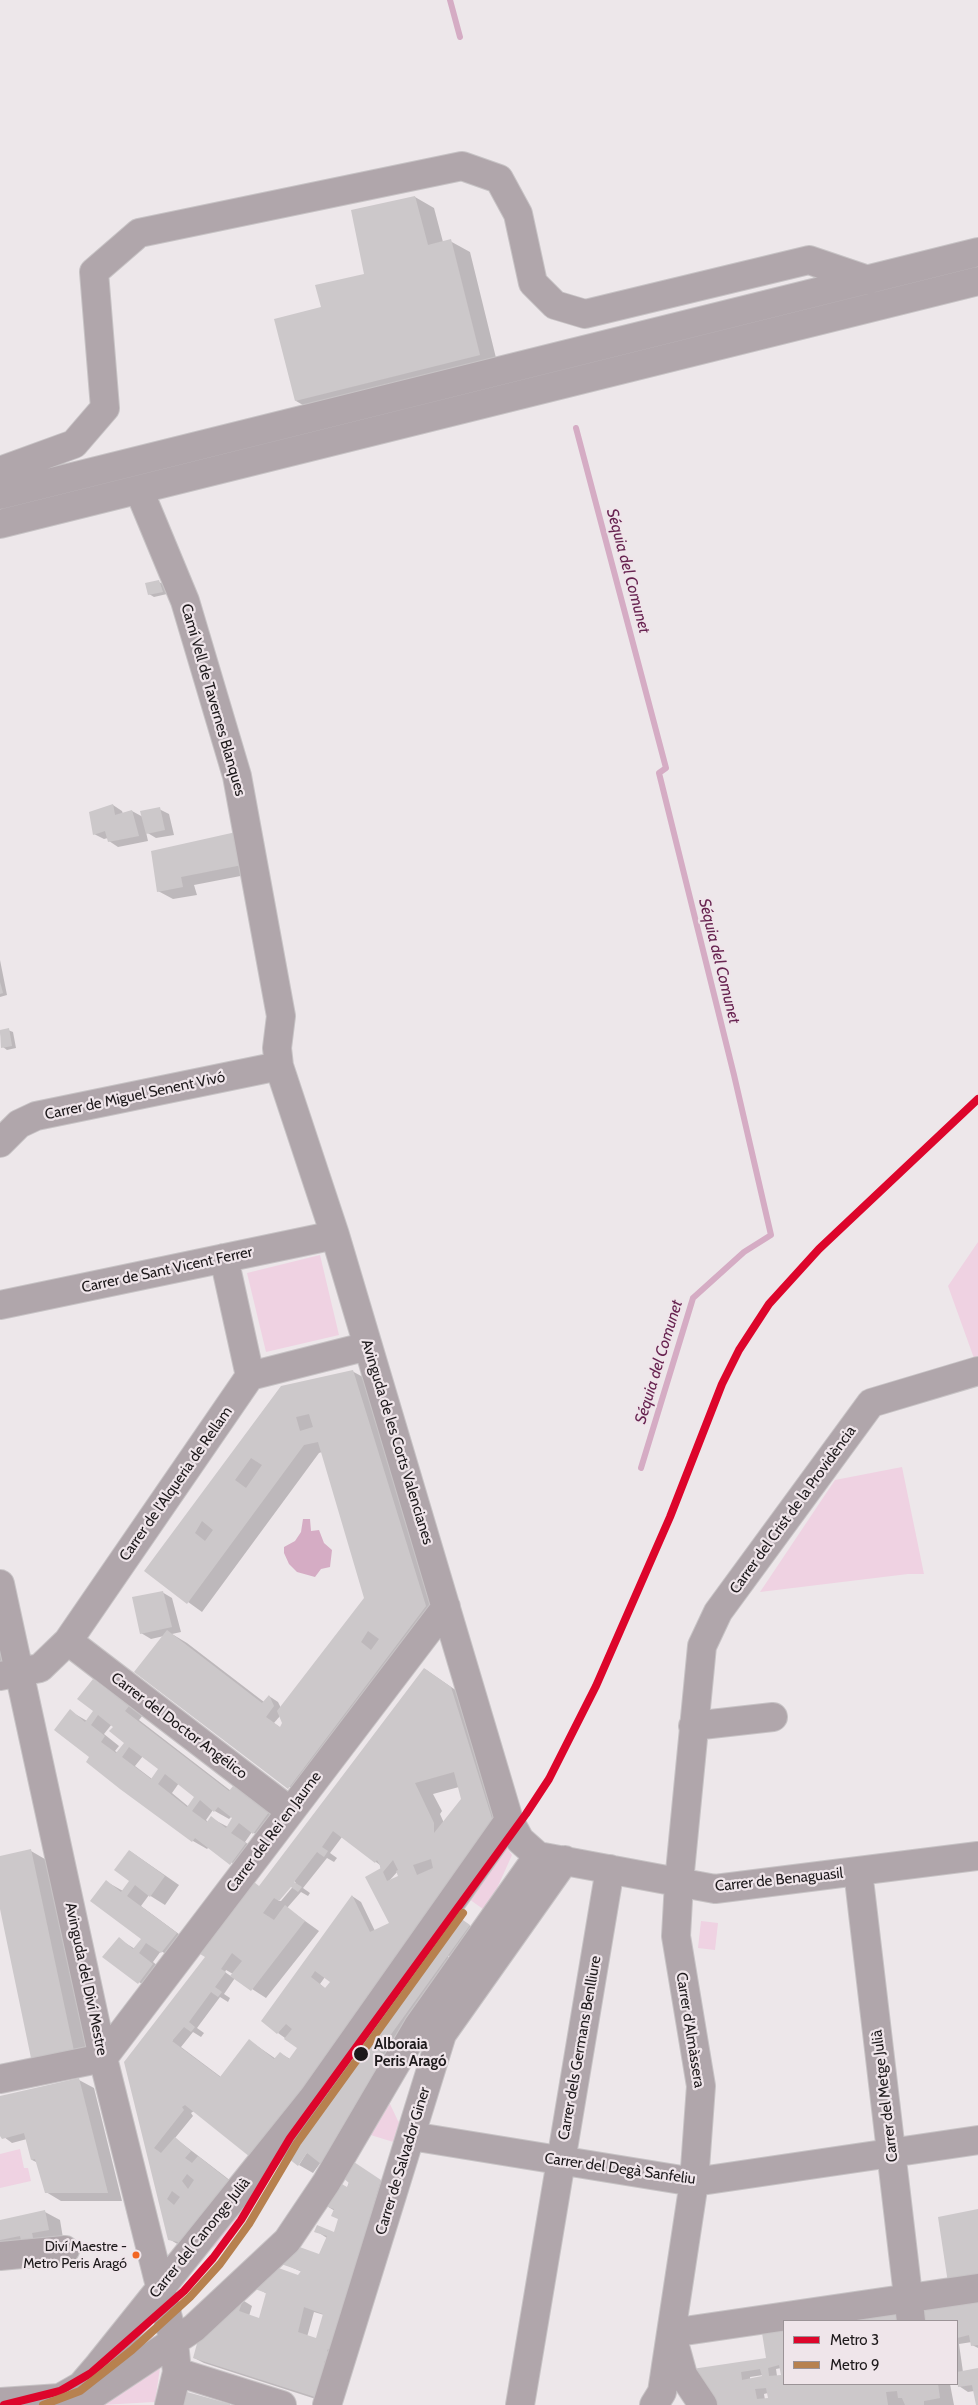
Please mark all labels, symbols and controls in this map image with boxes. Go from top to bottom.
water label: Séquia del Comunet [602,507,654,635]
street label: Camí Vell de Tavernes Blanques [177,602,249,798]
water label: Séquia del Comunet [694,896,744,1026]
street label: Carrer de Miguel Senent Vivó [43,1068,227,1124]
street label: Carrer de Sant Vicent Ferrer [80,1243,254,1297]
water label: Séquia del Comunet [631,1298,687,1426]
street label: Avinguda de les Corts Valencianes [357,1337,437,1547]
street label: Carrer de l'Alqueria de Rellam [116,1403,236,1565]
street label: Carrer del Crist de la Providència [726,1423,860,1597]
street label: Carrer del Doctor Angélico [107,1669,251,1783]
street label: Carrer del Rei en Jaume [223,1768,325,1896]
street label: Carrer de Benaguasil [714,1864,844,1896]
street label: Avinguda del Diví Mestre [61,1901,111,2057]
street label: Carrer dels Germans Benlliure [555,1954,605,2142]
street label: Carrer d'Almàssera [672,1971,708,2089]
street label: Carrer del Metge Julià [868,2029,902,2163]
place label: Alboraia Peris Aragó [374,2036,446,2071]
marker: Alboraia Peris Aragó [352,2045,370,2063]
street label: Carrer de Salvador Giner [372,2085,434,2237]
street label: Carrer del Degà Sanfeliu [543,2149,697,2189]
street label: Carrer del Canonge Julià [146,2174,254,2302]
place label: Diví Maestre - Metro Peris Aragó [23,2239,127,2272]
marker: Diví Maestre - Metro Peris Aragó [131,2250,141,2260]
legend [783,2320,958,2385]
text: Metro 3 [830,2331,879,2349]
text: Metro 9 [830,2356,879,2374]

